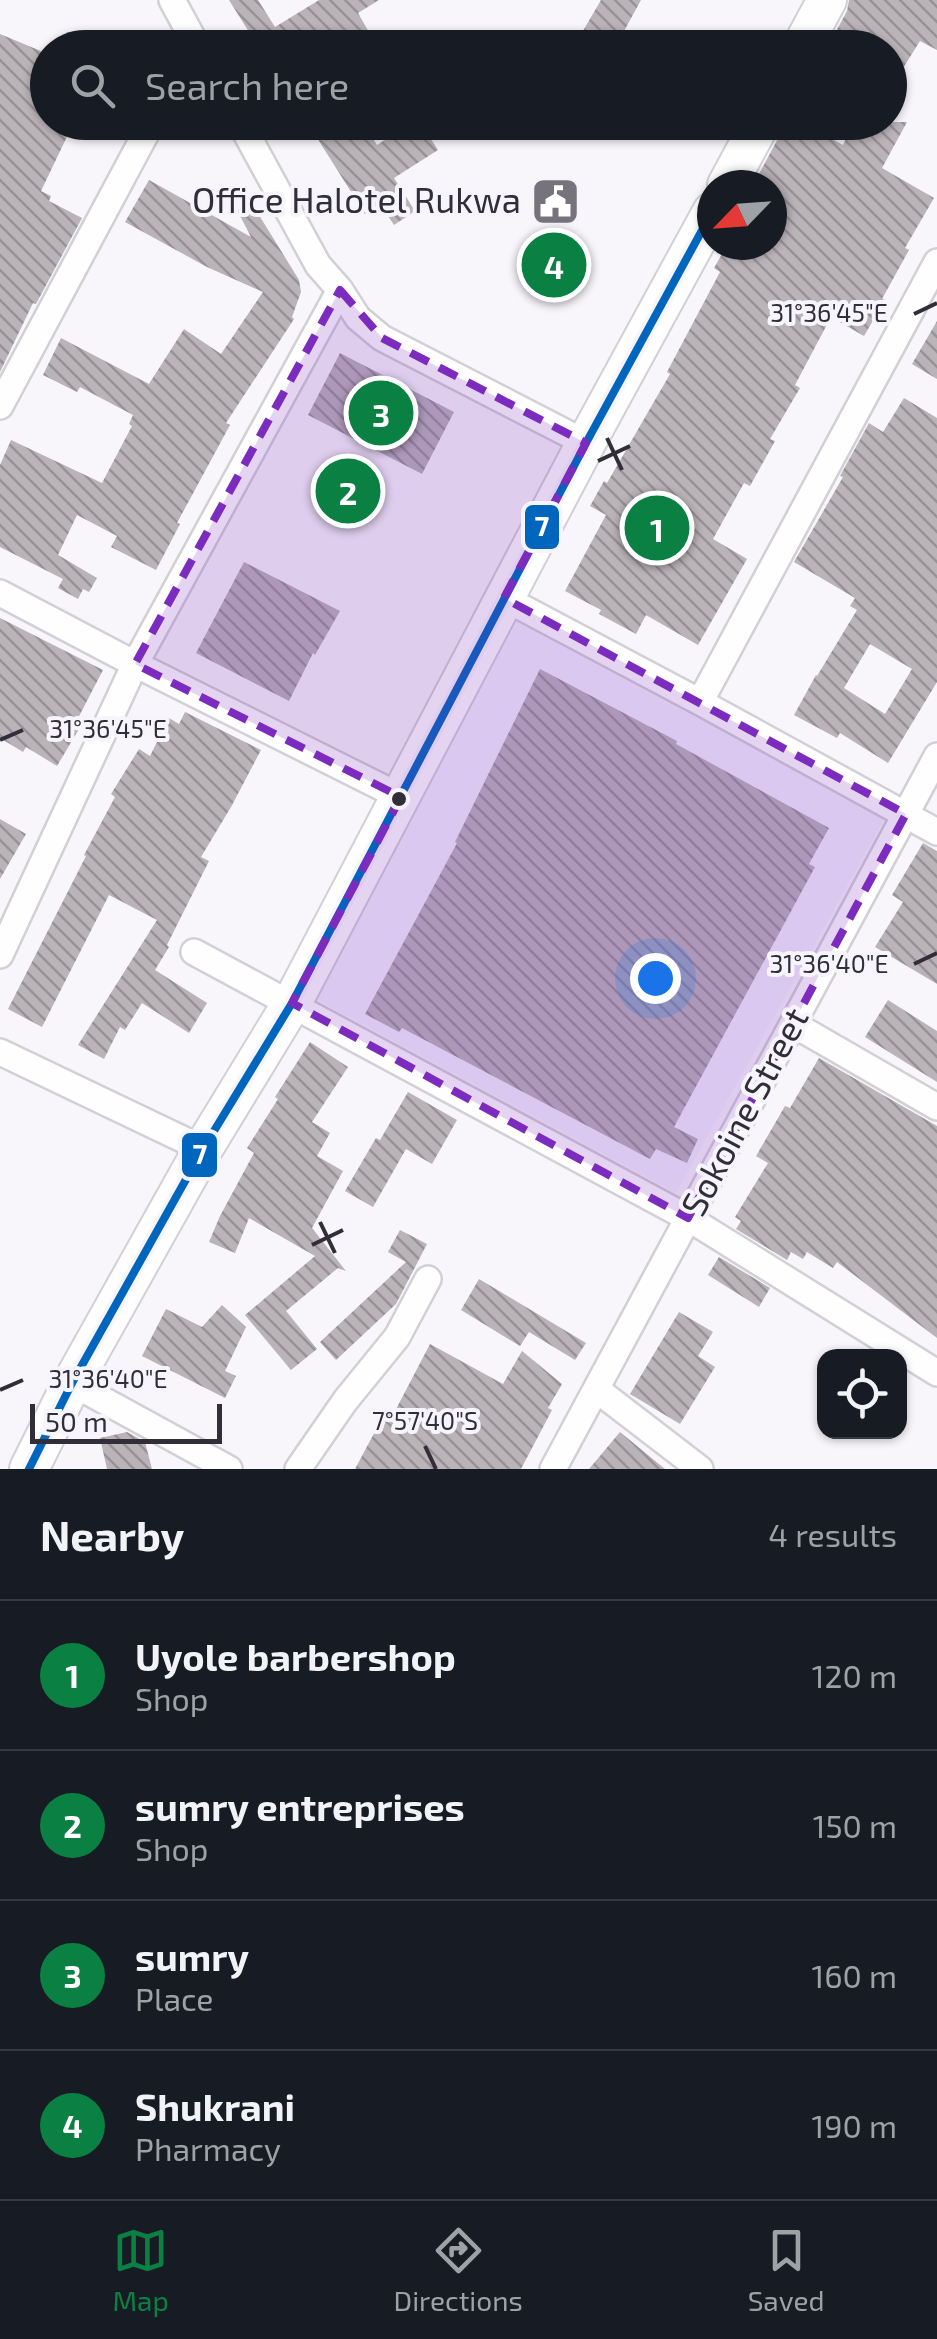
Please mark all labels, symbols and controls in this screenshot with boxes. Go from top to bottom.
search box [30,30,907,140]
icon: search [65,58,120,113]
text: Search here [145,62,349,108]
north arrow [697,170,787,260]
public building icon: Office Halotel Rukwa [530,175,582,227]
place label: Office Halotel Rukwa [192,178,521,220]
pin: 4 [522,228,586,302]
text: 31°36'45"E [770,297,888,327]
pin: 3 [348,376,414,450]
pin: 2 [316,454,380,528]
pin: 1 [624,490,690,566]
line badge: 7 [523,503,561,551]
text: 7 [535,508,550,542]
text: 31°36'45"E [49,713,167,743]
unlabelled marker [389,789,409,809]
text: 31°36'40"E [769,948,889,978]
your location [630,953,681,1004]
street label: Sokoine Street [671,1000,816,1222]
line badge: 7 [180,1131,219,1179]
text: 7 [193,1136,208,1170]
map controls [817,1349,907,1439]
button: locate [817,1349,907,1439]
text: 31°36'40"E [48,1363,168,1393]
scale bar [30,1399,222,1444]
text: 50 m [45,1404,108,1438]
text: 7°57'40"S [372,1405,478,1435]
text: Nearby [40,1509,184,1559]
text: 4 results [768,1515,897,1553]
text: Uyole barbershop [135,1633,456,1679]
text: 1 [66,1656,79,1694]
text: 120 m [812,1656,897,1694]
text: Shop [135,1679,208,1717]
text: sumry entreprises [135,1783,465,1829]
text: 2 [63,1806,82,1844]
text: 150 m [813,1806,897,1844]
text: Shop [135,1829,208,1867]
text: sumry [135,1933,249,1979]
text: 3 [63,1956,82,1994]
text: 160 m [811,1956,897,1994]
text: Place [135,1979,214,2017]
text: Shukrani [135,2083,295,2129]
text: 4 [62,2106,83,2144]
text: 190 m [811,2106,897,2144]
text: Pharmacy [135,2129,281,2167]
tab: Map [112,2223,169,2317]
tab: Directions [394,2223,523,2317]
tab: Saved [748,2223,825,2317]

